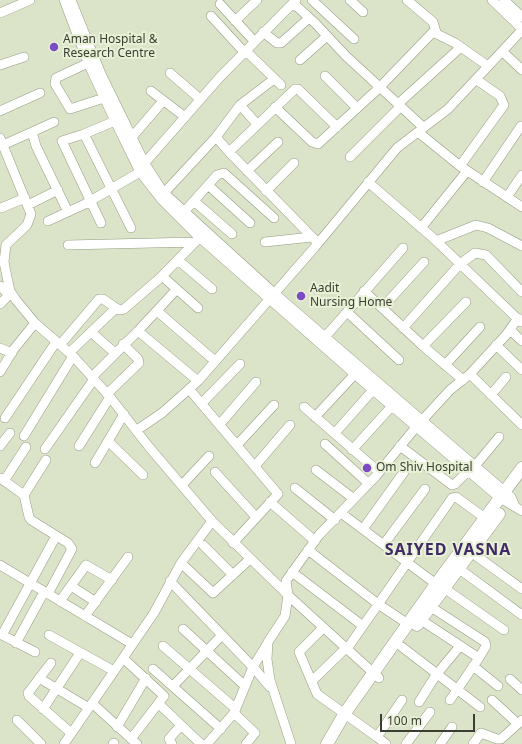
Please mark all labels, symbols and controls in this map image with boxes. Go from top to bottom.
place label: Aman Hospital & Research Centre [63,33,158,61]
marker: Aman Hospital & Research Centre [48,41,60,53]
place label: Aadit Nursing Home [310,282,392,310]
marker: Aadit Nursing Home [295,290,307,302]
place label: Om Shiv Hospital [376,461,473,475]
marker: Om Shiv Hospital [361,462,373,474]
district label: SAIYED VASNA [385,540,511,560]
scale bar [382,706,477,732]
text: 100 m [387,712,422,729]

